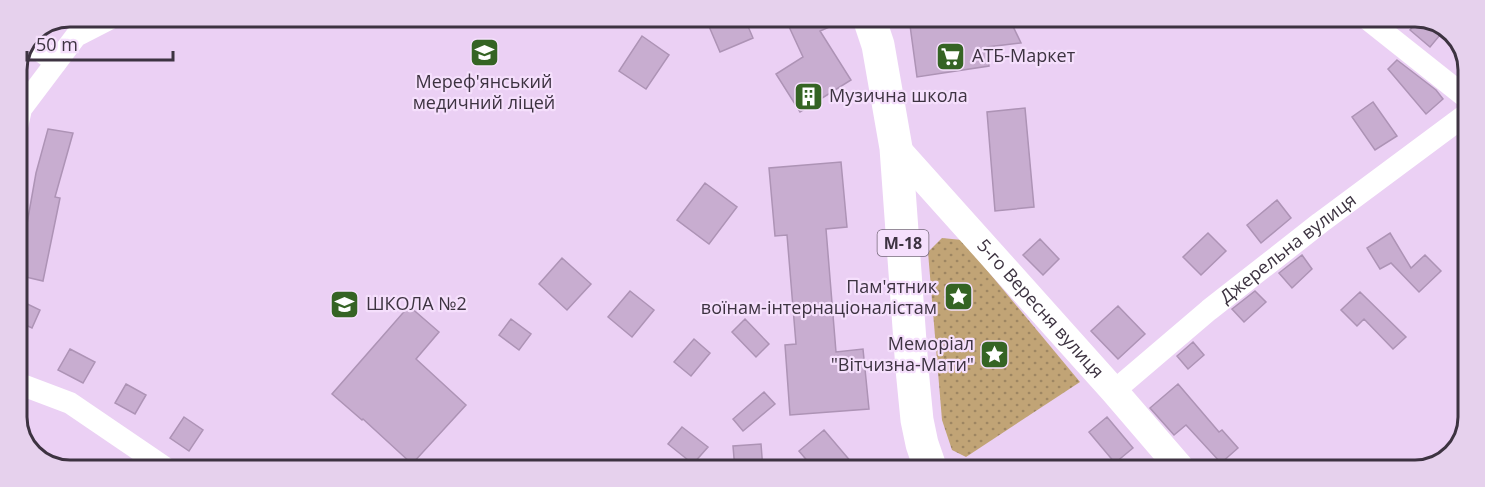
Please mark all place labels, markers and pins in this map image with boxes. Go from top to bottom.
school or university icon: Мереф'янський медичний ліцей [468,37,500,69]
supermarket icon: АТБ-Маркет [935,40,967,72]
place label: АТБ-Маркет [972,43,1076,67]
place label: Мереф'янський медичний ліцей [413,69,555,114]
building icon: Музична школа [792,80,824,112]
place label: Музична школа [829,83,968,107]
place label: Пам'ятник воїнам-інтернаціоналістам [701,274,938,319]
place icon: Пам'ятник воїнам-інтернаціоналістам [942,281,974,313]
school or university icon: ШКОЛА №2 [329,288,361,320]
place label: ШКОЛА №2 [366,291,467,315]
place label: Меморіал "Вітчизна-Мати" [831,331,974,376]
place icon: Меморіал "Вітчизна-Мати" [979,338,1011,370]

